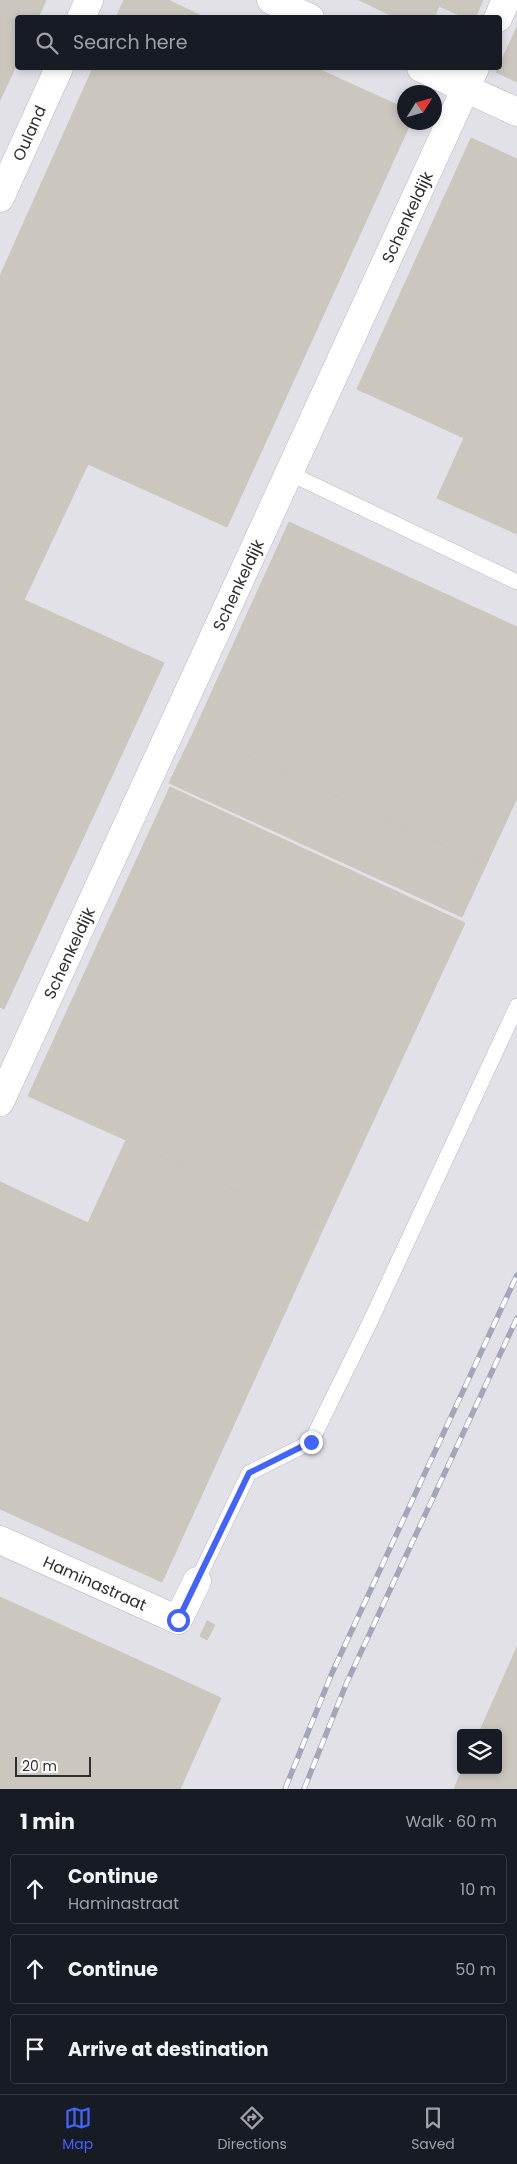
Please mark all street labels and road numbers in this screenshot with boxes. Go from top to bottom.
street label: Ouland [7,102,52,165]
street label: Schenkeldijk [376,167,439,267]
street label: Schenkeldijk [207,535,270,635]
street label: Schenkeldijk [38,903,101,1003]
street label: Haminastraat [39,1550,150,1617]

